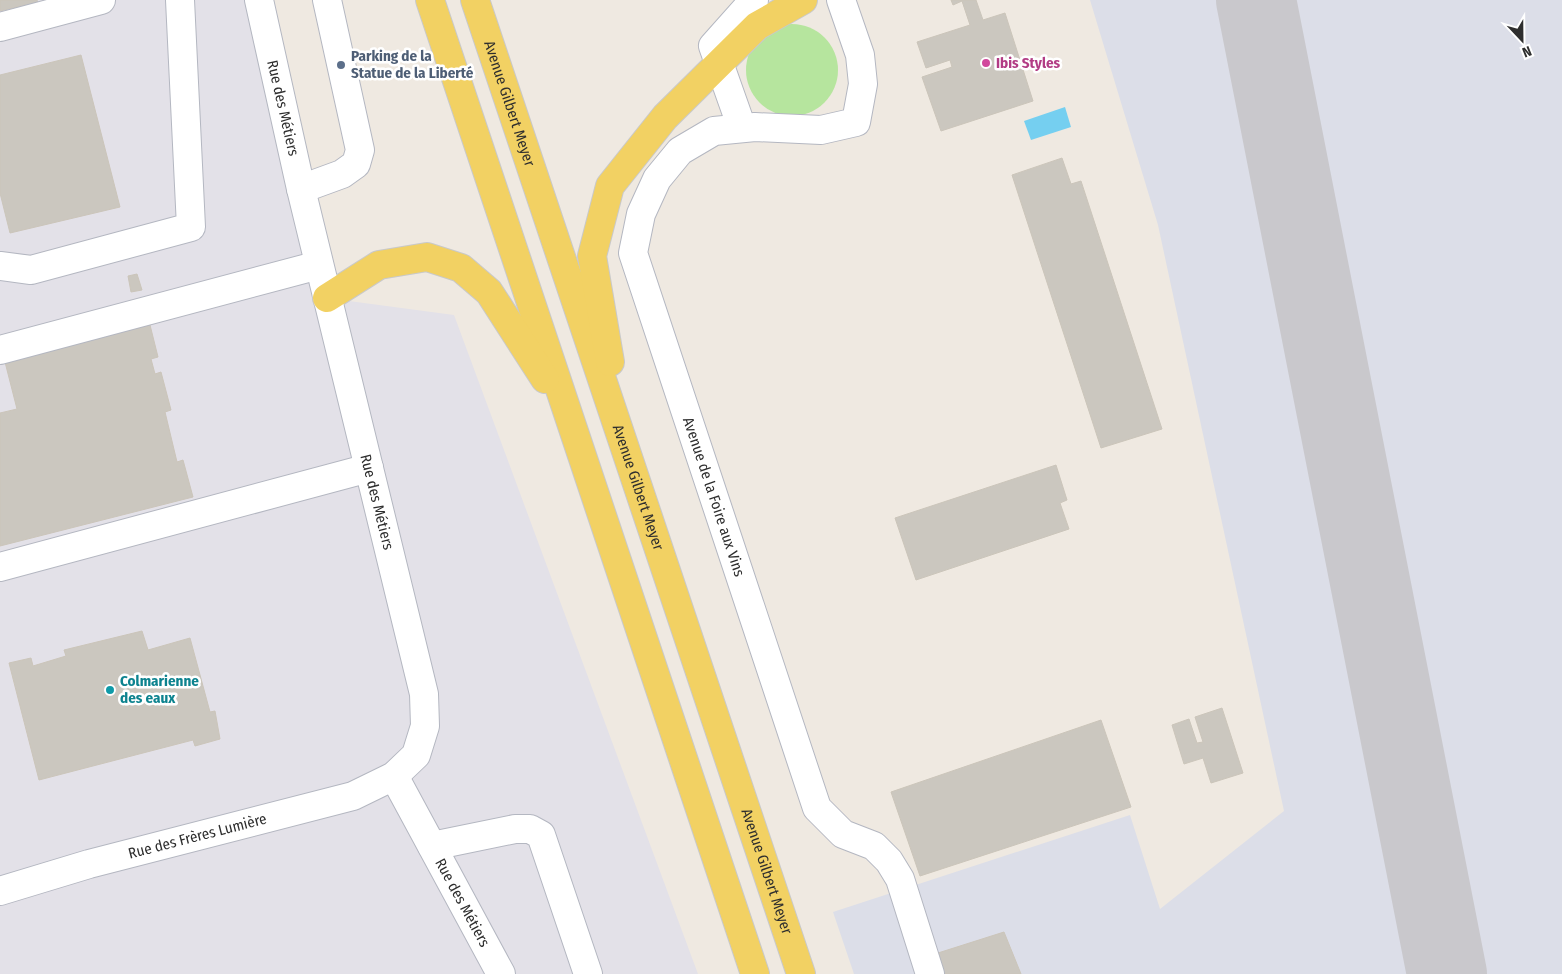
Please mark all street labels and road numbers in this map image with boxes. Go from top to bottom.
street label: Avenue Gilbert Meyer [480,38,539,169]
street label: Rue des Métiers [263,58,303,158]
street label: Avenue de la Foire aux Vins [679,415,749,579]
street label: Avenue Gilbert Meyer [609,422,668,553]
street label: Rue des Métiers [356,452,398,552]
street label: Avenue Gilbert Meyer [737,806,796,937]
street label: Rue des Frères Lumière [126,810,269,863]
street label: Rue des Métiers [431,855,494,950]

